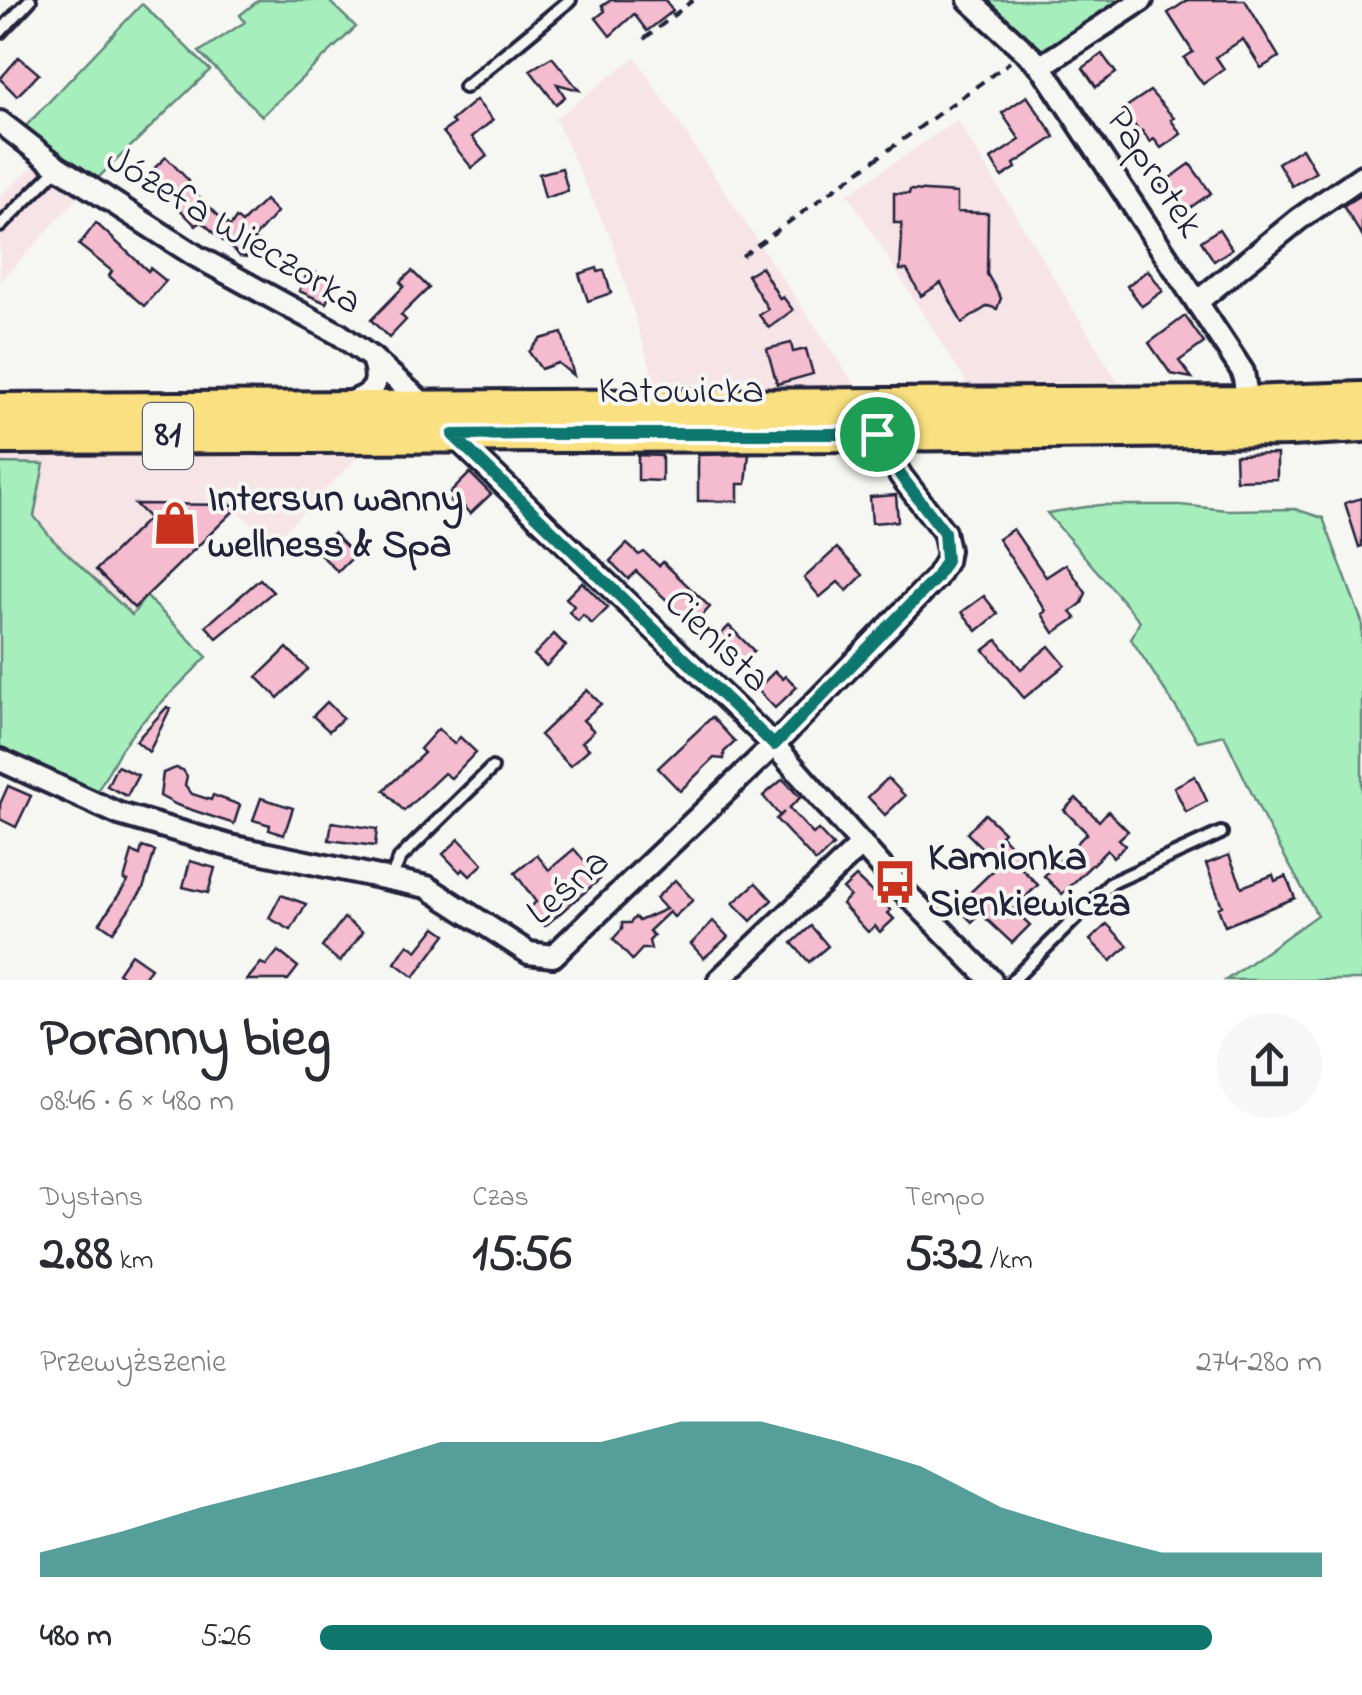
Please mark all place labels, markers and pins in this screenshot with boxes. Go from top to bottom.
pin [835,392,920,477]
place label: Intersun wanny wellness & Spa [208,471,463,576]
shop icon: Intersun wanny wellness & Spa [151,499,199,547]
place label: Kamionka Sienkiewicza [928,830,1131,935]
bus stop icon: Kamionka Sienkiewicza [871,858,919,906]

